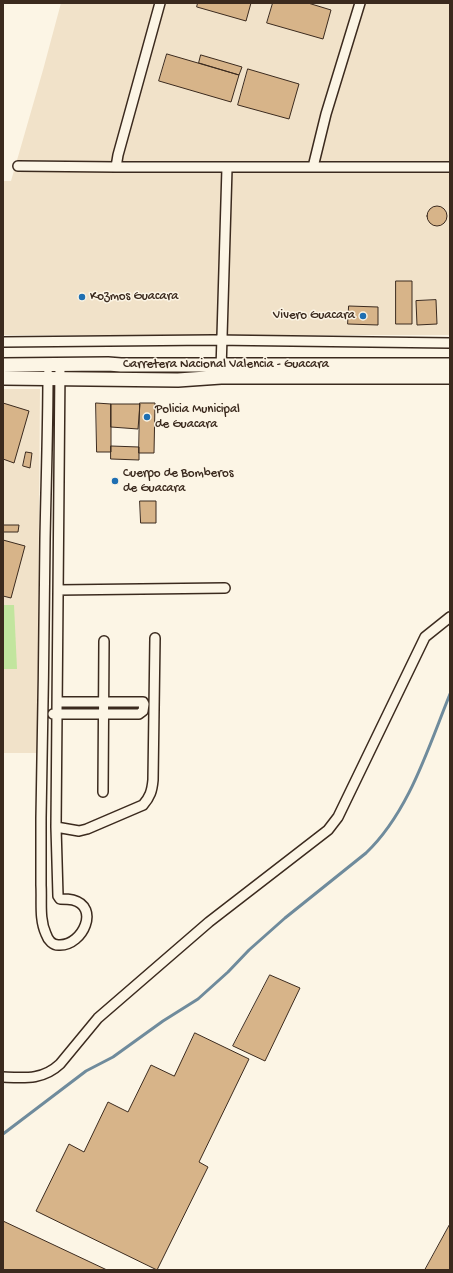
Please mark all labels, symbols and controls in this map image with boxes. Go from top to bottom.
place label: Kozmos Guacara [90,289,178,305]
marker: Kozmos Guacara [77,292,87,302]
place label: Vivero Guacara [273,308,355,324]
marker: Vivero Guacara [358,311,368,321]
street label: Carretera Nacional Valencia - Guacara [123,357,329,373]
place label: Policia Municipal de Guacara [155,402,240,433]
marker: Policia Municipal de Guacara [142,412,152,422]
place label: Cuerpo de Bomberos de Guacara [123,466,233,497]
marker: Cuerpo de Bomberos de Guacara [110,476,120,486]

